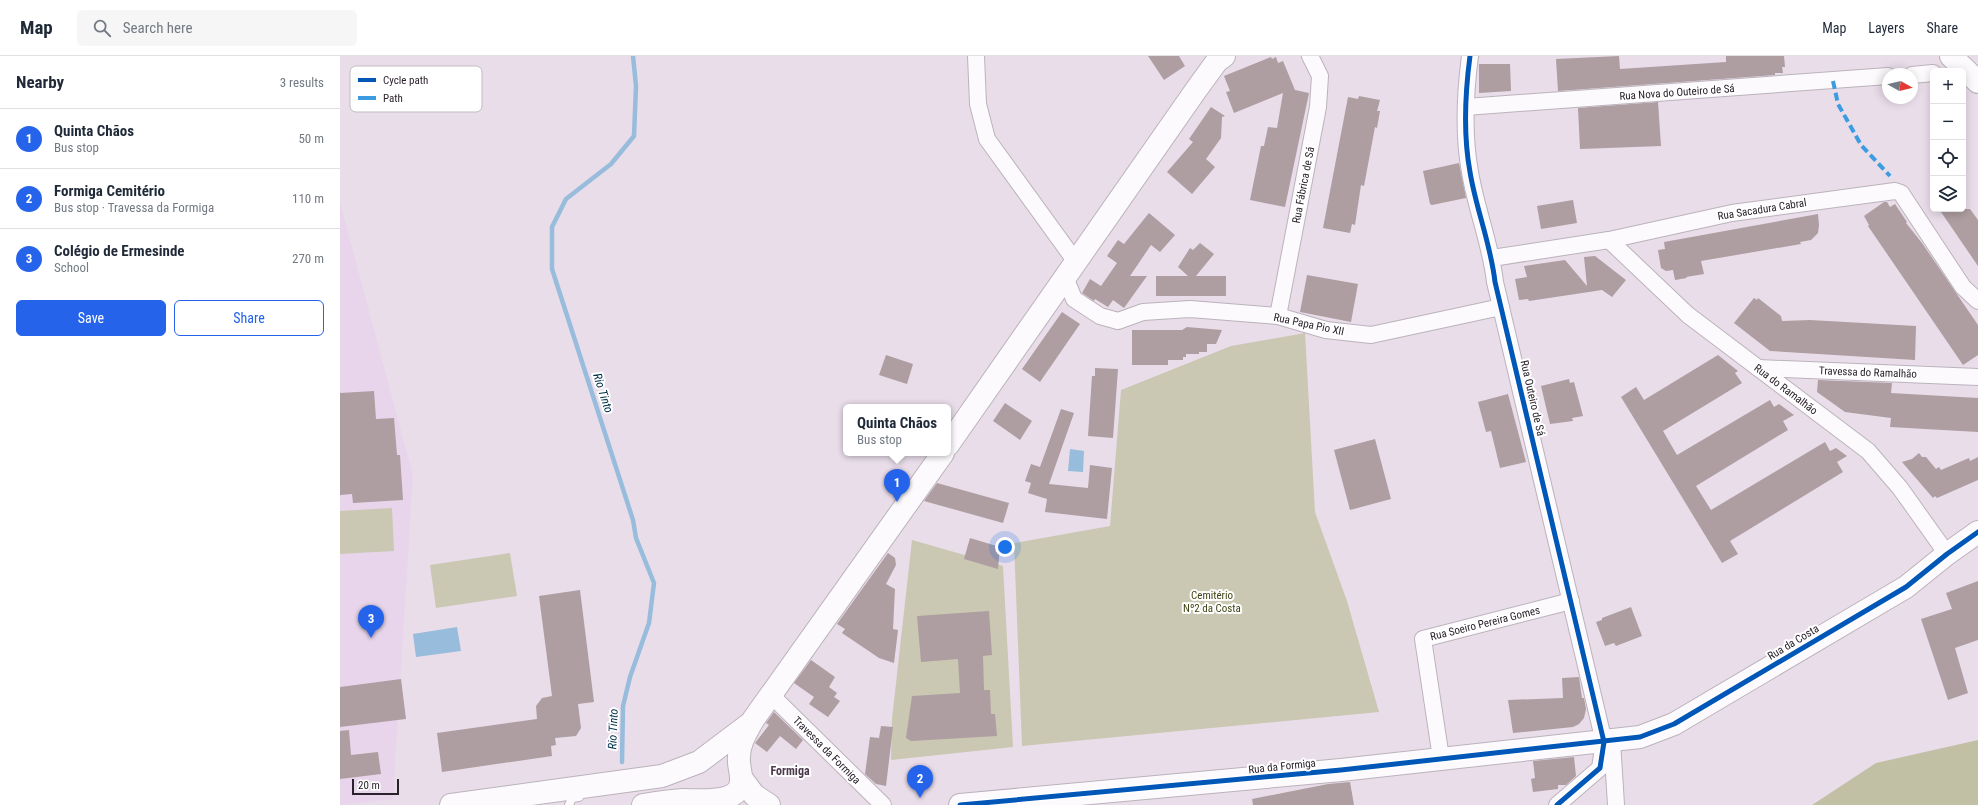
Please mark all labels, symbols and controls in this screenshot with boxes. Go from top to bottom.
search box [77,10,357,46]
text: Map [20,16,53,39]
icon: search [91,17,113,39]
text: Search here [123,19,193,37]
text: Map [1822,20,1846,36]
text: Layers [1868,20,1905,36]
text: Share [1927,20,1958,36]
legend [350,66,482,112]
north arrow [1882,68,1918,104]
map controls [1930,68,1966,212]
button: + [1930,68,1966,104]
text: Nearby [16,72,64,92]
text: Cycle path [383,74,428,87]
text: 3 results [280,75,324,90]
street label: Rua Nova do Outeiro de Sá [1619,82,1735,103]
text: Path [383,92,403,105]
button: − [1930,104,1966,140]
text: Quinta Chãos [54,122,134,140]
text: 1 [26,131,32,146]
text: 50 m [298,131,324,146]
text: Bus stop [54,140,99,155]
button: locate [1930,140,1966,176]
street label: Rua Fábrica de Sá [1290,146,1317,224]
button: layers [1930,176,1966,212]
text: Formiga Cemitério [54,182,165,200]
text: 2 [26,191,32,206]
text: 110 m [292,191,324,206]
street label: Rua Sacadura Cabral [1717,196,1807,223]
text: Bus stop · Travessa da Formiga [54,200,214,215]
text: Colégio de Ermesinde [54,242,185,260]
text: 3 [26,251,32,266]
text: 270 m [292,251,324,266]
text: School [54,260,89,275]
button: Save [16,300,166,336]
button: Share [174,300,324,336]
street label: Rua Papa Pio XII [1272,311,1345,338]
street label: Rua Outeiro de Sá [1517,359,1548,437]
street label: Rua do Ramalhão [1752,361,1820,418]
street label: Travessa do Ramalhão [1819,364,1918,381]
water label: Rio Tinto [590,371,616,415]
popup [843,404,951,456]
text: Quinta Chãos [857,414,937,432]
text: Bus stop [857,432,902,447]
pin: 1 [884,469,910,502]
your location [995,537,1015,557]
park label: Cemitério Nº2 da Costa [1183,589,1241,615]
street label: Rua Soeiro Pereira Gomes [1429,604,1541,643]
pin: 3 [358,605,384,638]
street label: Rua da Costa [1765,622,1821,663]
water label: Rio Tinto [605,708,621,750]
street label: Travessa da Formiga [790,713,864,787]
street label: Rua da Formiga [1248,756,1316,777]
district label: Formiga [770,764,810,778]
pin: 2 [907,765,933,798]
scale bar [352,777,399,796]
text: 20 m [358,779,380,792]

